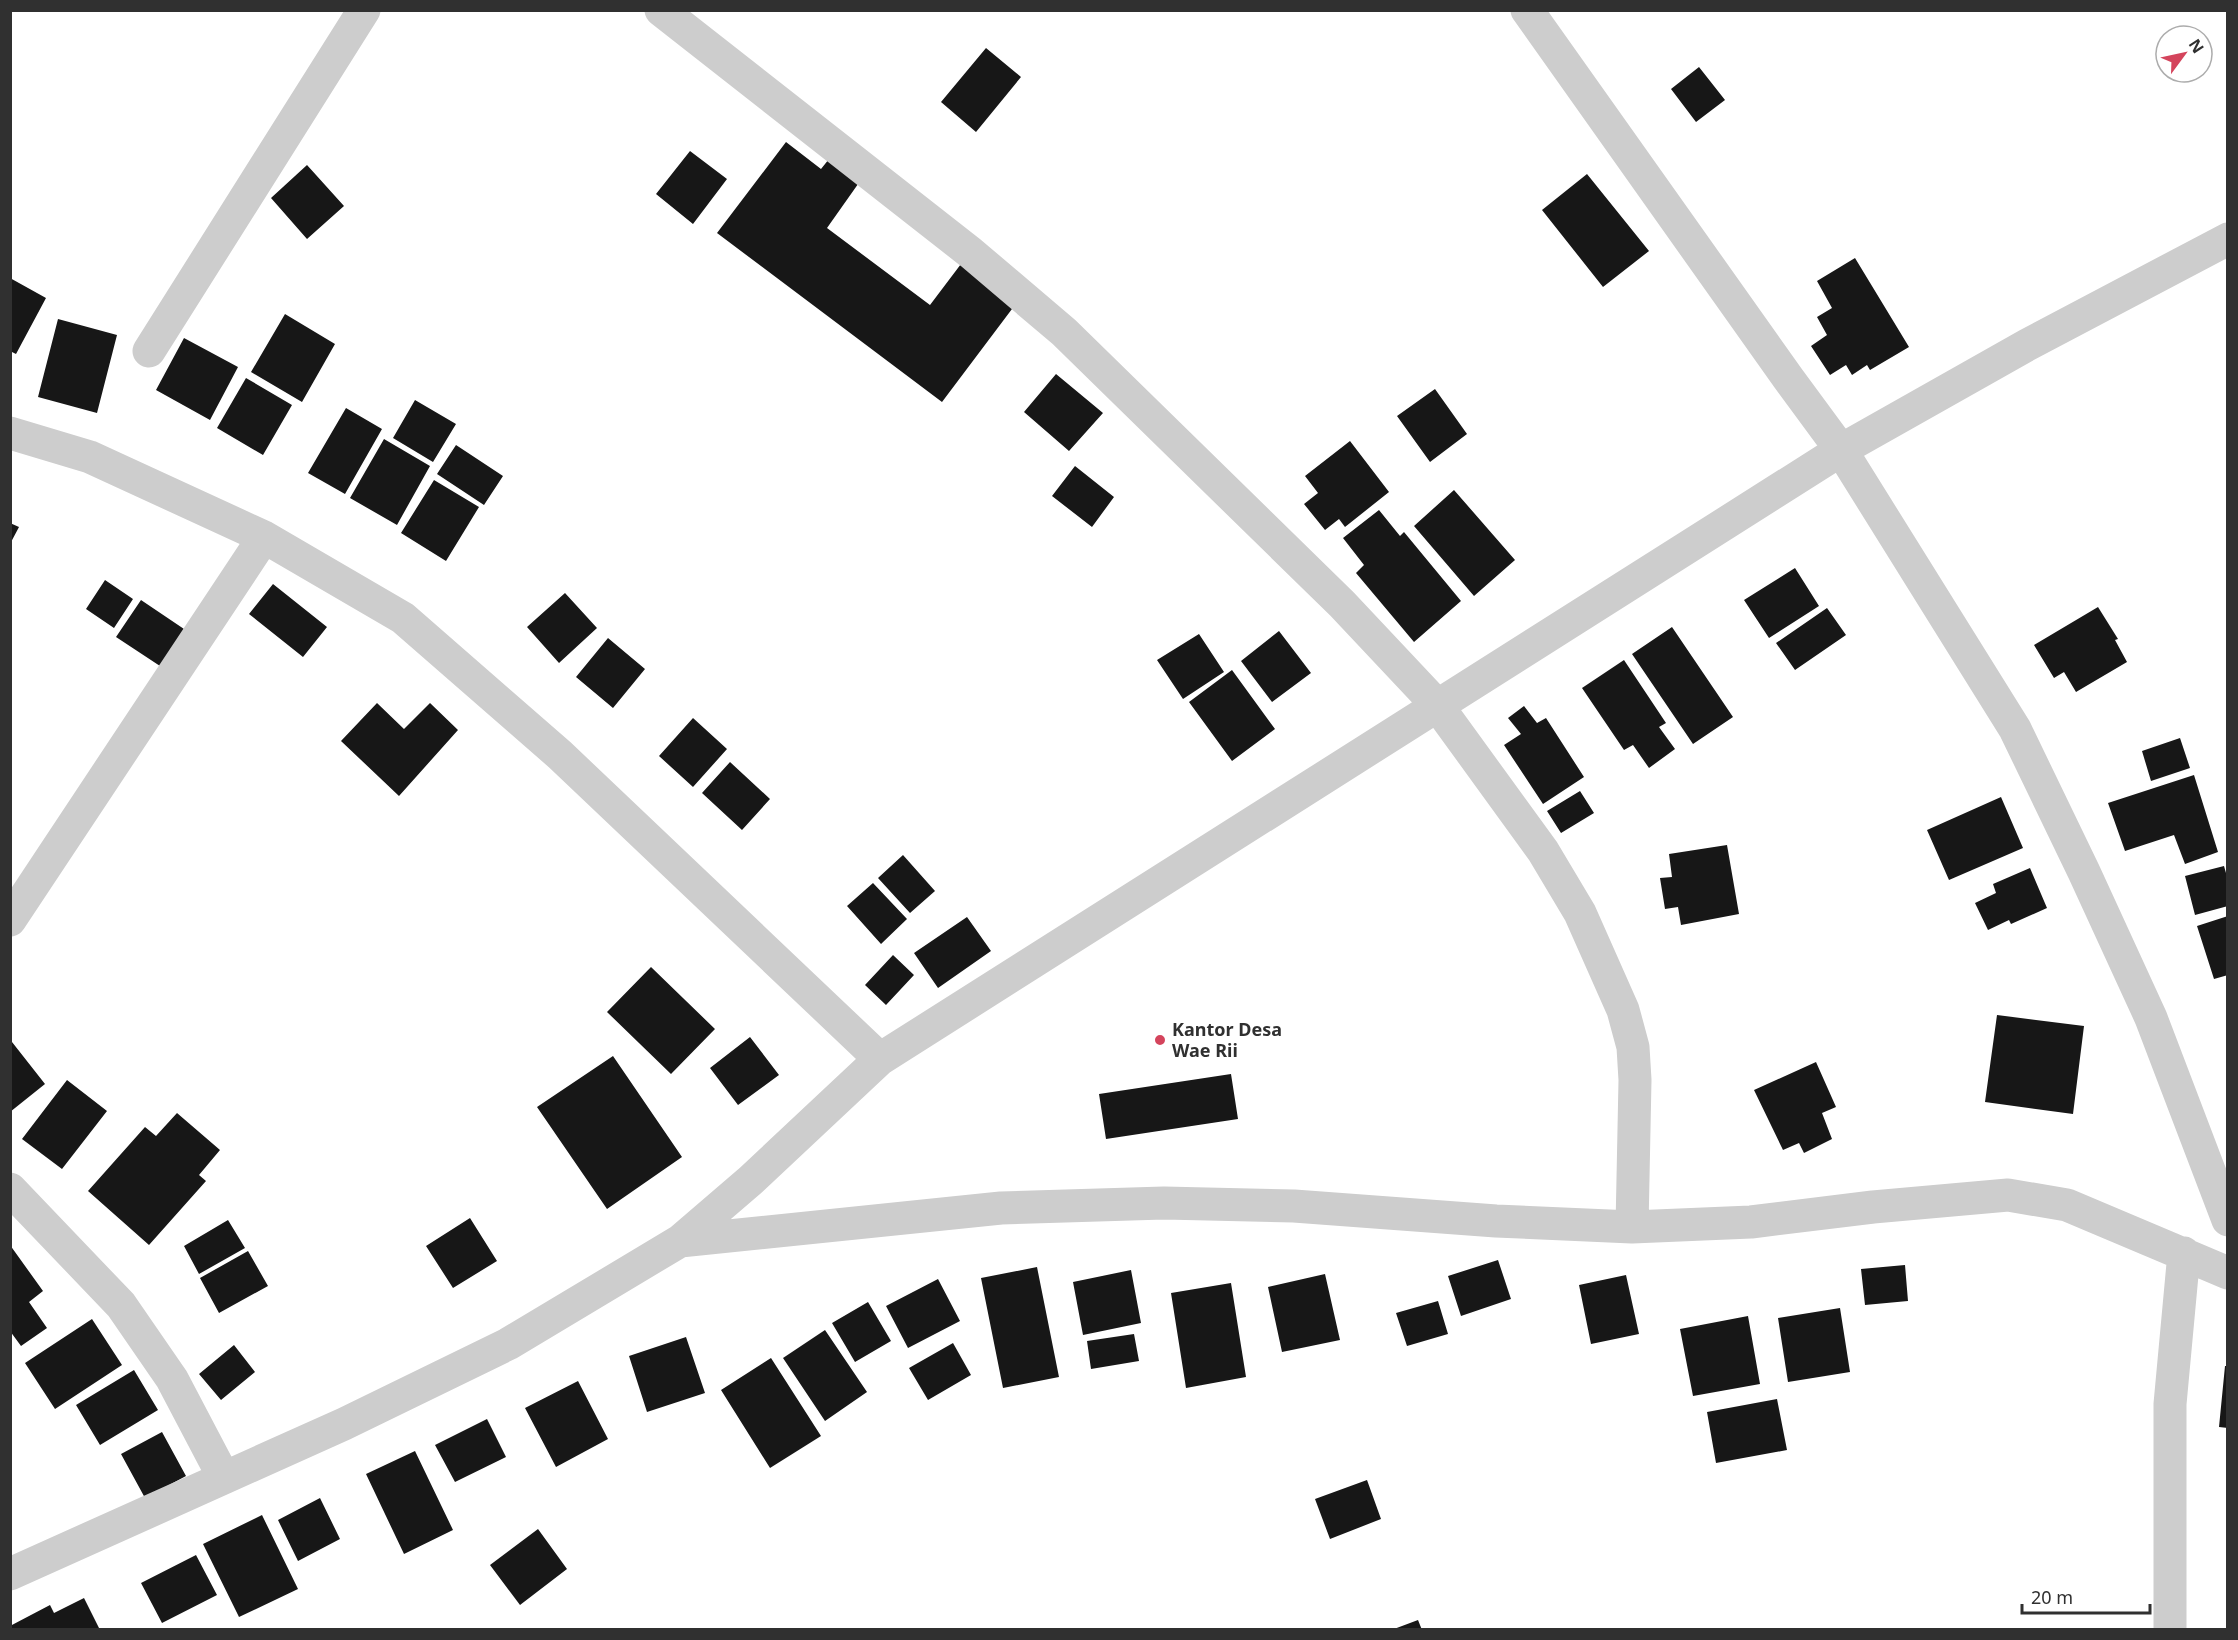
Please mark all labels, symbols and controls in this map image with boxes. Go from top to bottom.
north arrow [2154,24,2214,84]
text: N [2184,34,2209,57]
place label: Kantor Desa Wae Rii [1172,1017,1282,1062]
marker: Kantor Desa Wae Rii [1153,1033,1167,1047]
scale bar [2022,1577,2150,1615]
text: 20 m [2031,1585,2073,1609]

